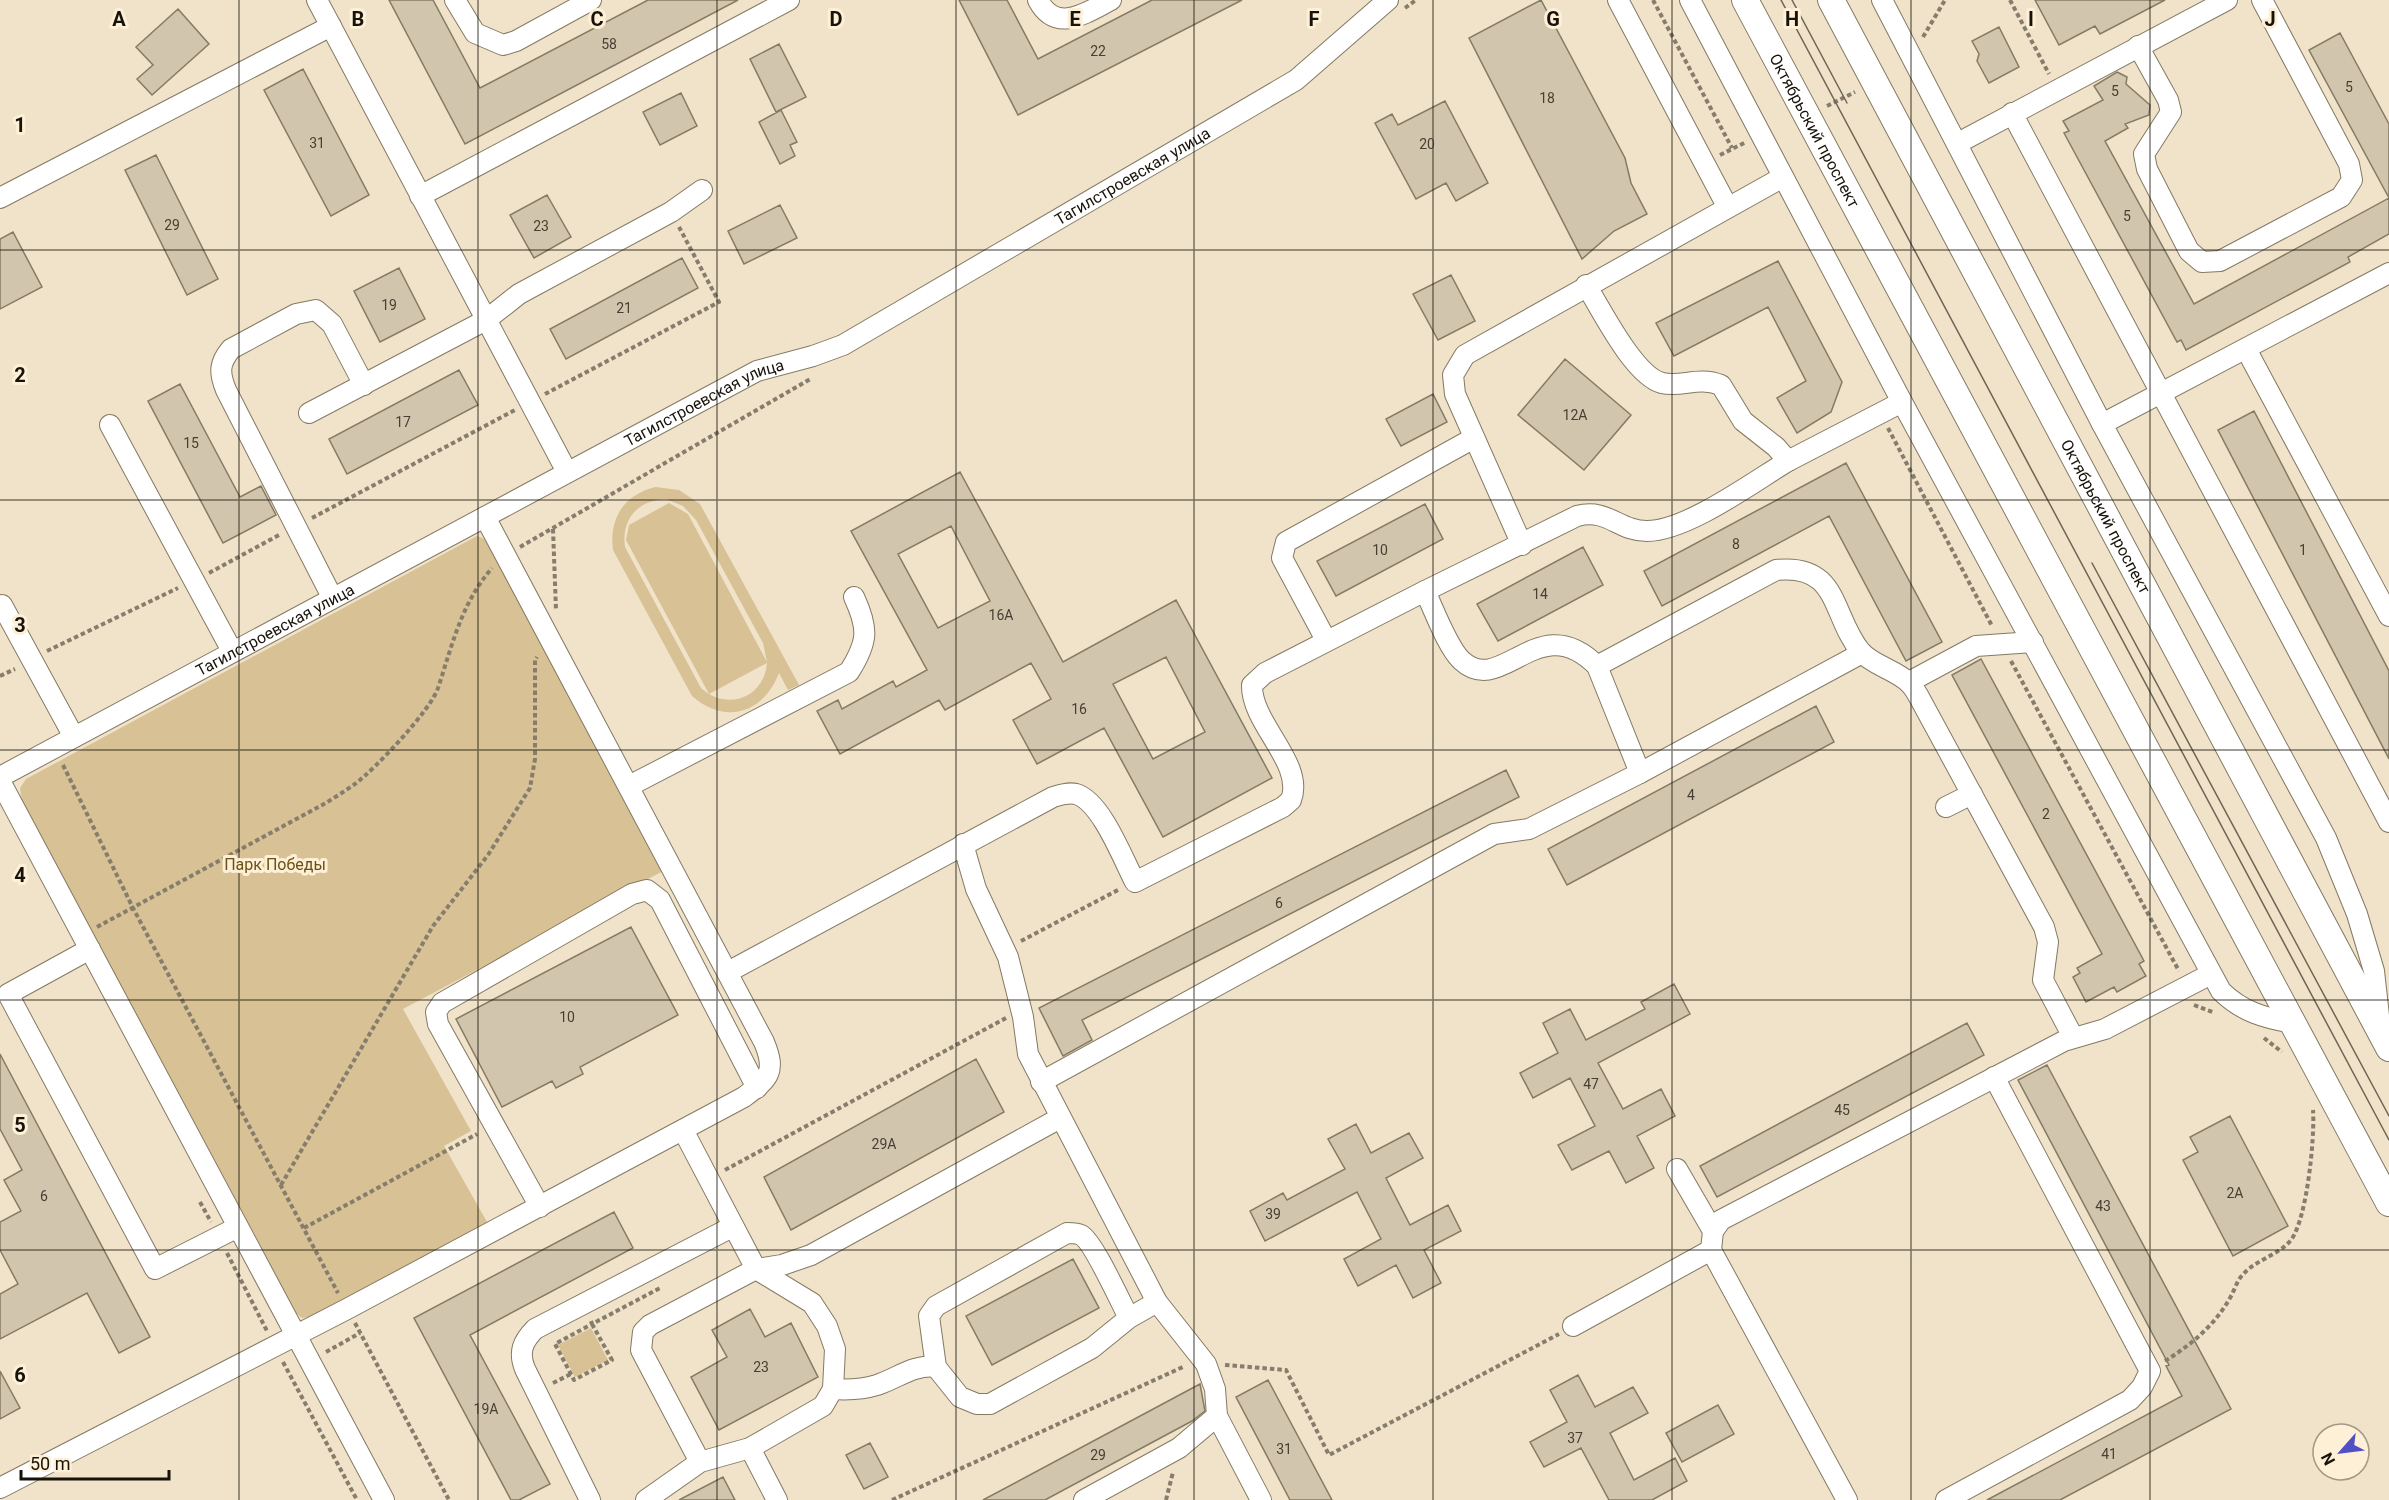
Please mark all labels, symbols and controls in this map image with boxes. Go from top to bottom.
text: A [112,7,126,31]
text: B [352,7,364,31]
text: C [590,7,604,31]
text: D [830,7,843,31]
text: E [1069,7,1081,31]
text: F [1309,7,1320,31]
text: G [1546,7,1560,31]
text: H [1785,7,1799,31]
text: I [2028,7,2034,31]
text: J [2264,7,2276,31]
house number: 58 [601,36,617,52]
house number: 22 [1090,43,1106,59]
street label: Октябрьский проспект [1766,50,1864,211]
house number: 5 [2345,79,2353,95]
house number: 5 [2111,83,2119,99]
house number: 18 [1539,90,1555,106]
text: 1 [14,113,26,137]
street label: Тагилстроевская улица [1051,123,1213,229]
house number: 31 [309,135,325,151]
house number: 20 [1419,136,1435,152]
house number: 5 [2123,208,2131,224]
house number: 29 [164,217,180,233]
house number: 23 [533,218,549,234]
house number: 19 [381,297,397,313]
house number: 21 [616,300,632,316]
street label: Тагилстроевская улица [621,355,786,450]
text: 2 [14,363,26,387]
house number: 12А [1563,407,1587,423]
house number: 17 [395,414,411,430]
house number: 15 [183,435,199,451]
street label: Октябрьский проспект [2057,436,2155,597]
house number: 8 [1732,536,1740,552]
house number: 10 [1372,542,1388,558]
house number: 1 [2299,542,2307,558]
street label: Тагилстроевская улица [193,579,357,680]
house number: 14 [1532,586,1548,602]
house number: 16А [989,607,1013,623]
text: 3 [14,613,26,637]
house number: 16 [1071,701,1087,717]
house number: 4 [1687,787,1695,803]
house number: 2 [2042,806,2050,822]
park label: Парк Победы [224,855,326,874]
text: 4 [14,863,26,887]
house number: 6 [1275,895,1283,911]
house number: 10 [559,1009,575,1025]
house number: 47 [1583,1076,1599,1092]
house number: 45 [1834,1102,1850,1118]
text: 5 [14,1113,26,1137]
house number: 29А [872,1136,896,1152]
house number: 2А [2226,1185,2244,1201]
house number: 6 [40,1188,48,1204]
house number: 43 [2095,1198,2111,1214]
house number: 39 [1265,1206,1281,1222]
house number: 23 [753,1359,769,1375]
text: 6 [14,1363,26,1387]
house number: 19А [474,1401,498,1417]
north arrow [2311,1422,2371,1482]
house number: 37 [1567,1430,1583,1446]
house number: 31 [1276,1441,1292,1457]
scale bar [21,1443,170,1481]
house number: 41 [2101,1446,2117,1462]
house number: 29 [1090,1447,1106,1463]
text: N [2317,1449,2339,1468]
text: 50 m [30,1453,70,1474]

